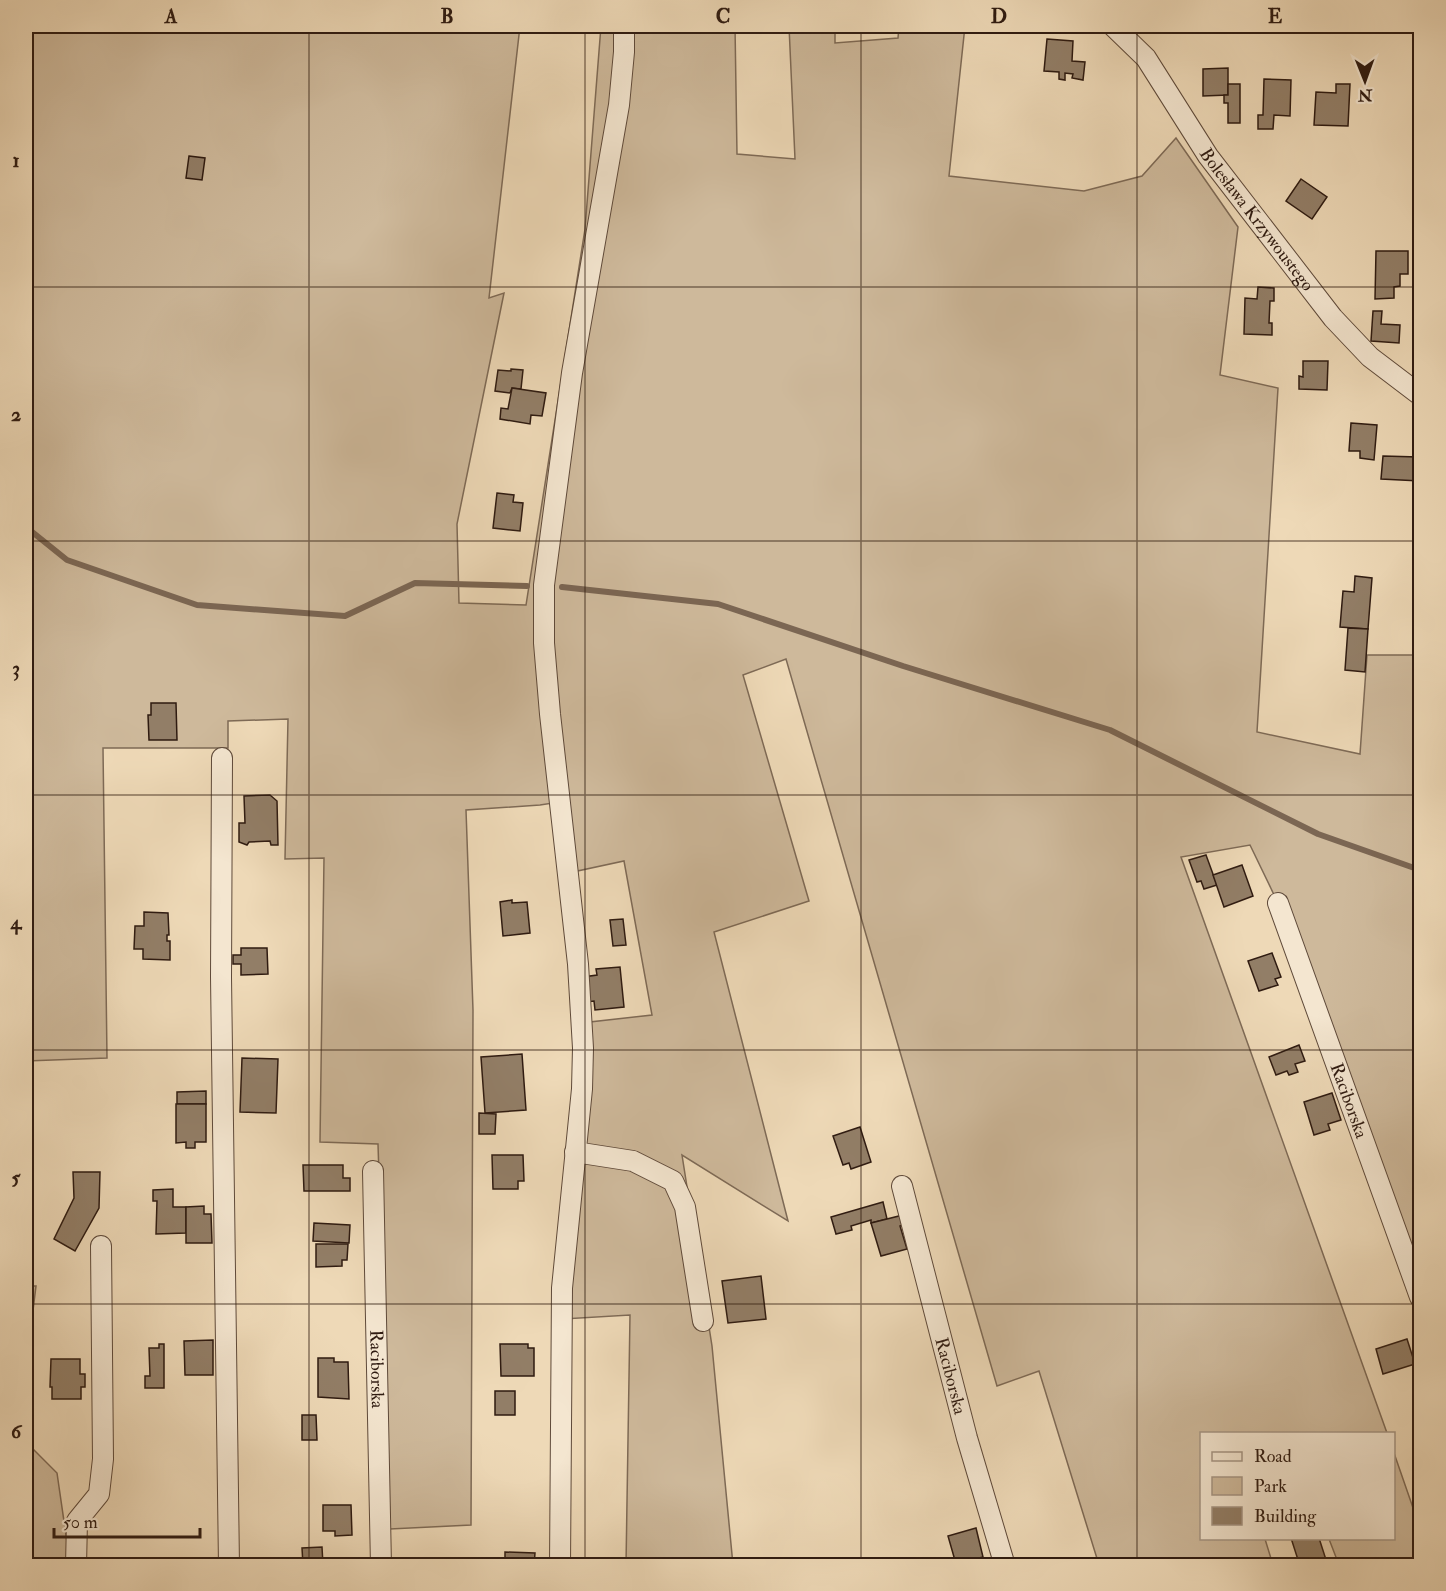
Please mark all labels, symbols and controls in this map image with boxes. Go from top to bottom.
text: A [164,4,178,29]
text: B [440,4,454,29]
text: C [716,4,730,29]
text: D [991,4,1007,29]
text: E [1268,4,1283,29]
north arrow [1335,51,1395,111]
text: N [1357,85,1374,105]
street label: Bolesława Krzywoustego [1194,144,1319,296]
text: 1 [12,148,20,173]
text: 2 [11,402,21,427]
text: 3 [12,656,20,681]
text: 4 [10,910,23,935]
street label: Raciborska [1325,1060,1373,1142]
text: 5 [12,1165,22,1190]
street label: Raciborska [364,1329,389,1409]
street label: Raciborska [930,1335,972,1417]
text: 6 [11,1419,23,1444]
legend [1200,1432,1395,1540]
text: Road [1254,1445,1292,1468]
text: Park [1254,1475,1287,1498]
scale bar [54,1501,200,1539]
text: Building [1254,1505,1317,1528]
text: 50 m [63,1511,98,1534]

